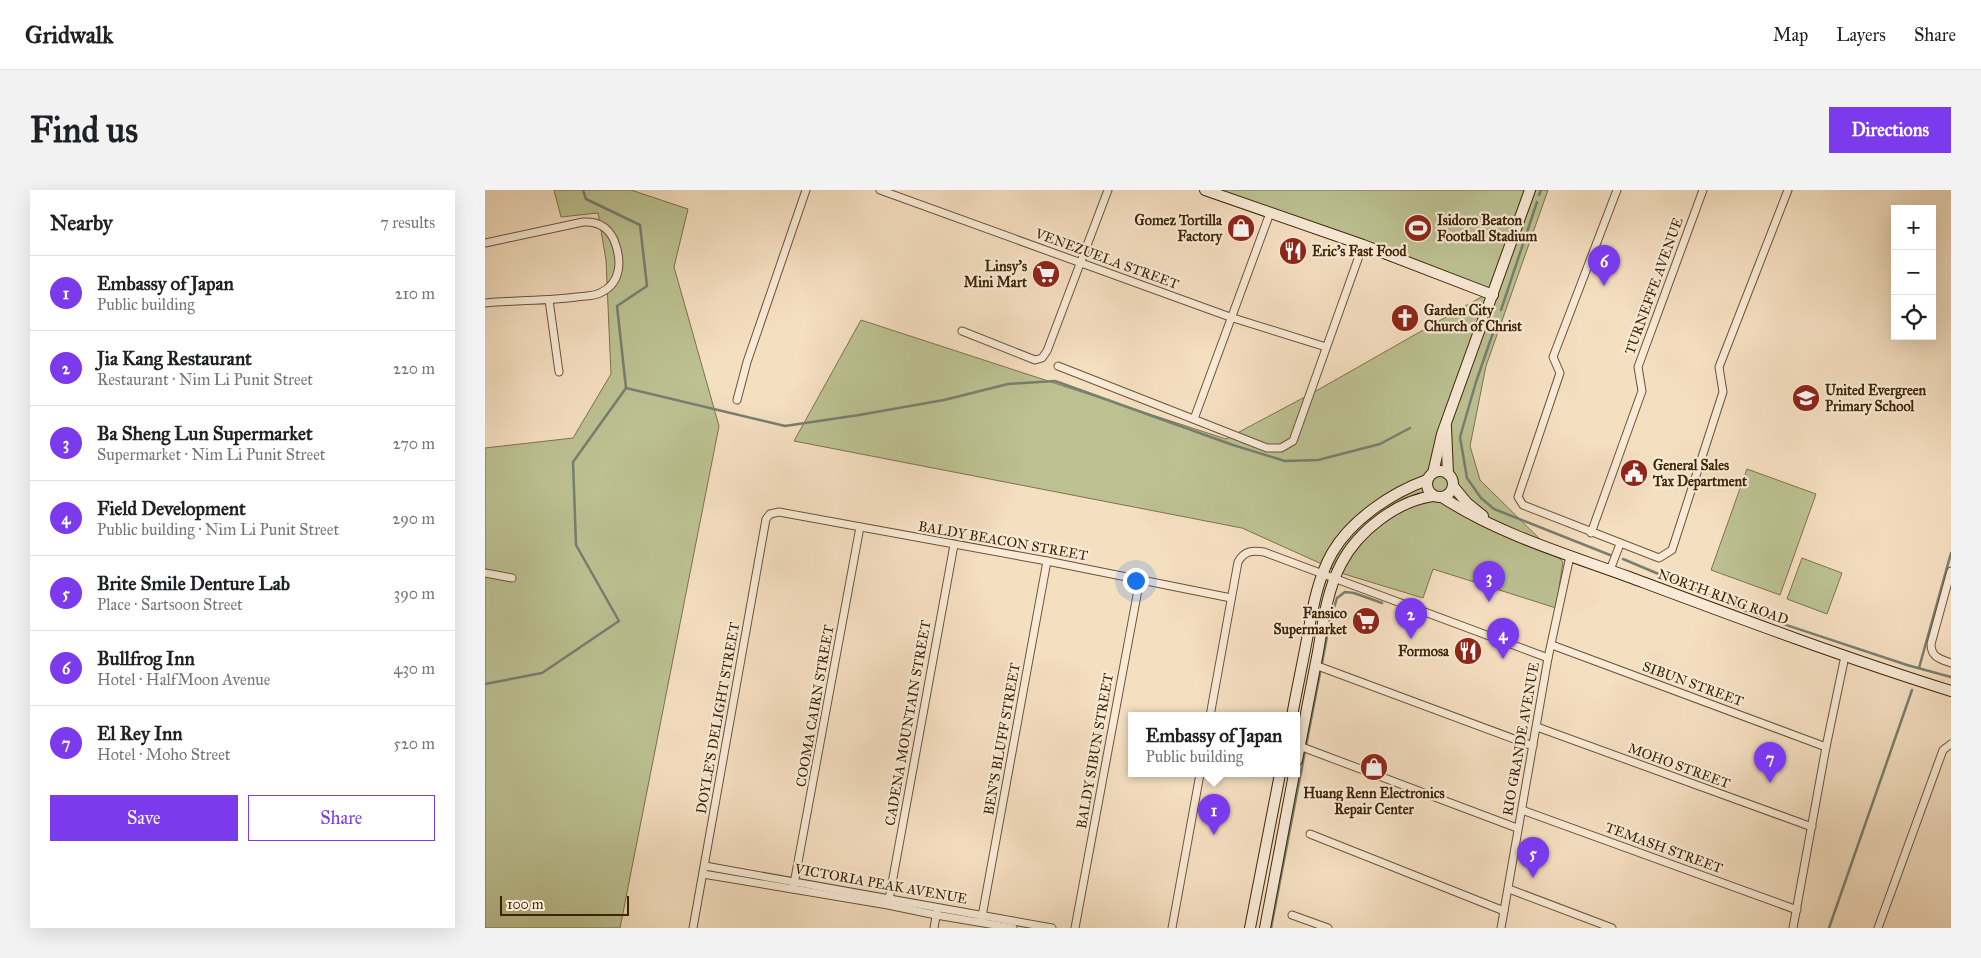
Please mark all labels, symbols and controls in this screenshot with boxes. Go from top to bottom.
text: Gridwalk [25,20,113,50]
text: Map [1773,24,1808,46]
text: Layers [1836,24,1886,46]
text: Share [1914,24,1956,46]
button: Directions [1829,107,1951,153]
text: Find us [30,109,138,152]
map controls [1891,205,1936,340]
button: + [1891,205,1936,250]
text: Nearby [50,210,113,236]
place label: Gomez Tortilla Factory [1135,212,1223,246]
place label: Isidoro Beaton Football Stadium [1437,212,1538,245]
text: 7 results [380,213,435,232]
shop icon: Gomez Tortilla Factory [1226,213,1256,243]
sports icon: Isidoro Beaton Football Stadium [1403,213,1433,243]
street label: TURNEFFE AVENUE [1621,215,1687,357]
street label: VENEZUELA STREET [1032,225,1182,293]
restaurant icon: Eric's Fast Food [1278,236,1308,266]
place label: Eric's Fast Food [1312,243,1407,260]
pin: 6 [1588,245,1620,286]
button: − [1891,250,1936,295]
place label: Linsy's Mini Mart [964,258,1027,291]
supermarket icon: Linsy's Mini Mart [1031,259,1061,289]
text: Embassy of Japan [97,272,234,295]
text: 1 [63,284,69,303]
text: 210 m [395,284,435,303]
text: Public building [97,295,195,314]
button: locate [1891,295,1936,340]
place label: Garden City Church of Christ [1424,302,1522,335]
church icon: Garden City Church of Christ [1390,303,1420,333]
text: Jia Kang Restaurant [97,347,252,370]
text: 2 [62,359,70,378]
text: 220 m [393,359,435,378]
text: Restaurant · Nim Li Punit Street [97,370,313,389]
place label: United Evergreen Primary School [1825,382,1927,416]
school or university icon: United Evergreen Primary School [1791,383,1821,413]
text: Ba Sheng Lun Supermarket [97,422,313,445]
text: 3 [63,434,69,453]
text: 270 m [393,434,435,453]
text: Supermarket · Nim Li Punit Street [97,445,325,464]
place label: General Sales Tax Department [1652,457,1747,491]
public building icon: General Sales Tax Department [1619,458,1649,488]
text: Field Development [97,497,246,520]
text: 4 [62,509,70,528]
text: 290 m [392,509,435,528]
street label: BALDY BEACON STREET [917,518,1090,564]
text: Public building · Nim Li Punit Street [97,520,339,539]
pin: 3 [1473,561,1505,602]
street label: NORTH RING ROAD [1655,565,1791,629]
your location [1123,568,1149,594]
text: Brite Smile Denture Lab [97,572,290,595]
text: 5 [62,584,70,603]
text: 390 m [394,584,435,603]
text: Place · Sartsoon Street [97,595,243,614]
pin: 2 [1395,598,1427,639]
place label: Fansico Supermarket [1273,605,1347,639]
supermarket icon: Fansico Supermarket [1351,606,1381,636]
street label: CADENA MOUNTAIN STREET [882,618,935,827]
pin: 4 [1487,618,1519,659]
street label: DOYLE'S DELIGHT STREET [693,620,743,815]
street label: COOMA CAIRN STREET [792,623,838,788]
restaurant icon: Formosa [1453,636,1483,666]
place label: Formosa [1398,643,1450,660]
text: Bullfrog Inn [97,647,195,670]
street label: SIBUN STREET [1640,658,1746,710]
text: 6 [62,659,70,678]
text: 430 m [393,659,435,678]
street label: BEN'S BLUFF STREET [980,661,1024,816]
street label: RIO GRANDE AVENUE [1499,661,1543,817]
text: Hotel · HalfMoon Avenue [97,670,270,689]
street label: BALDY SIBUN STREET [1073,671,1117,830]
popup [1128,712,1300,777]
text: El Rey Inn [97,722,183,745]
text: Embassy of Japan [1146,724,1282,747]
text: 7 [62,734,70,753]
text: 520 m [393,734,435,753]
street label: MOHO STREET [1626,740,1733,793]
pin: 7 [1754,742,1786,783]
text: Hotel · Moho Street [97,745,230,764]
text: Public building [1146,747,1243,766]
shop icon: Huang Renn Electronics Repair Center [1359,752,1389,782]
place label: Huang Renn Electronics Repair Center [1303,785,1445,819]
pin: 1 [1198,794,1230,835]
button: Save [50,795,238,841]
button: Share [248,795,435,841]
street label: TEMASH STREET [1603,819,1725,877]
pin: 5 [1517,837,1549,878]
street label: VICTORIA PEAK AVENUE [792,860,969,908]
scale bar [500,893,629,916]
text: 100 m [507,896,544,913]

